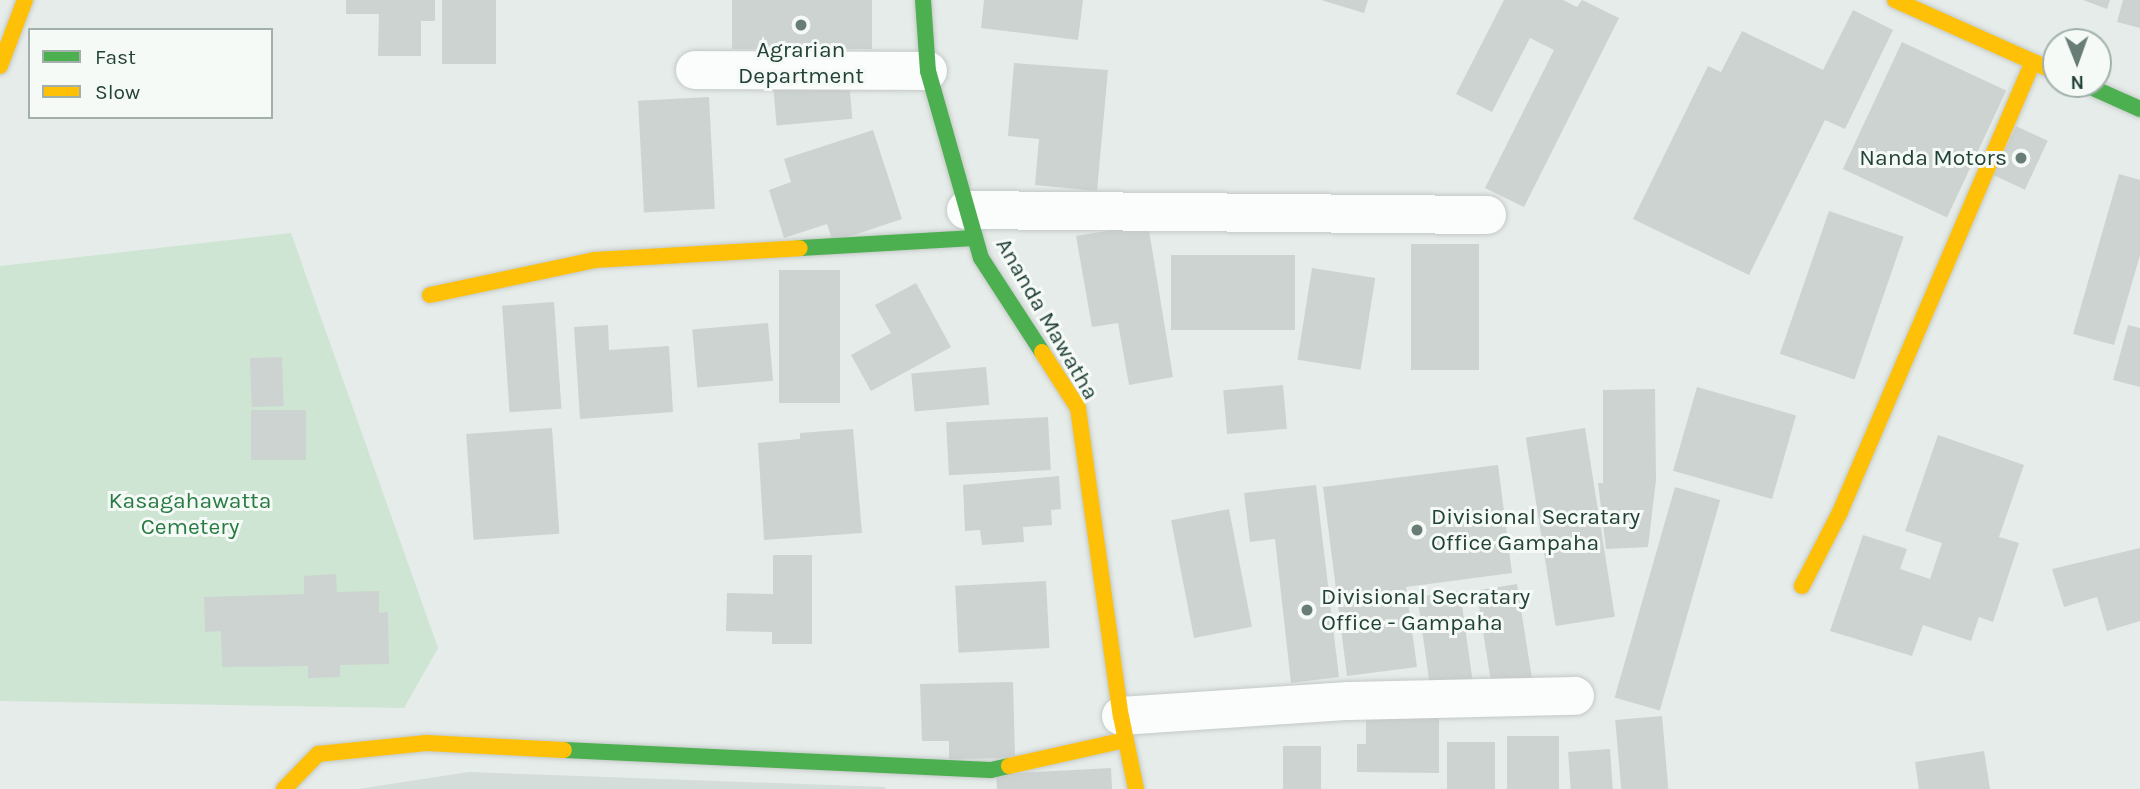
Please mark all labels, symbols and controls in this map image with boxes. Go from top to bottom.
marker: Agrarian Department [793,17,809,33]
legend [28,28,273,119]
north arrow [2042,28,2112,98]
place label: Agrarian Department [738,36,864,90]
text: Fast [95,45,136,69]
text: N [2070,71,2084,93]
text: Slow [95,80,140,104]
place label: Nanda Motors [1859,144,2007,172]
marker: Nanda Motors [2013,150,2029,166]
street label: Ananda Mawatha [990,233,1104,405]
park label: Kasagahawatta Cemetery [109,487,271,541]
place label: Divisional Secratary Office Gampaha [1431,503,1640,557]
marker: Divisional Secratary Office Gampaha [1409,522,1425,538]
place label: Divisional Secratary Office - Gampaha [1321,583,1530,637]
marker: Divisional Secratary Office - Gampaha [1299,602,1315,618]

